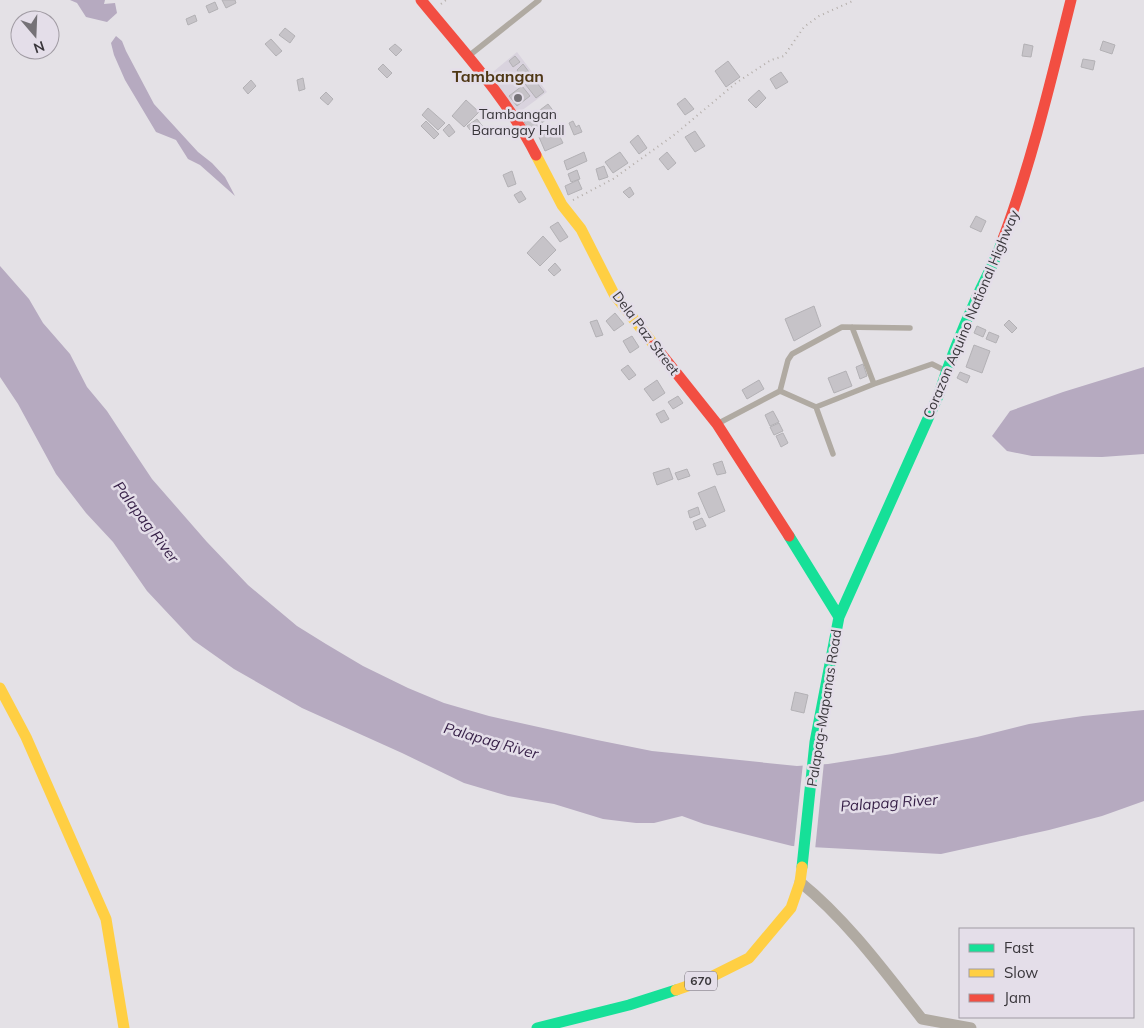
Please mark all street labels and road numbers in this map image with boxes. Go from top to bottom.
street label: Corazon Aquino National Highway [919,207,1023,421]
street label: Dela Paz Street [609,288,683,379]
street label: Palapag-Mapanas Road [803,628,845,788]
road number: 670 [685,971,717,990]

